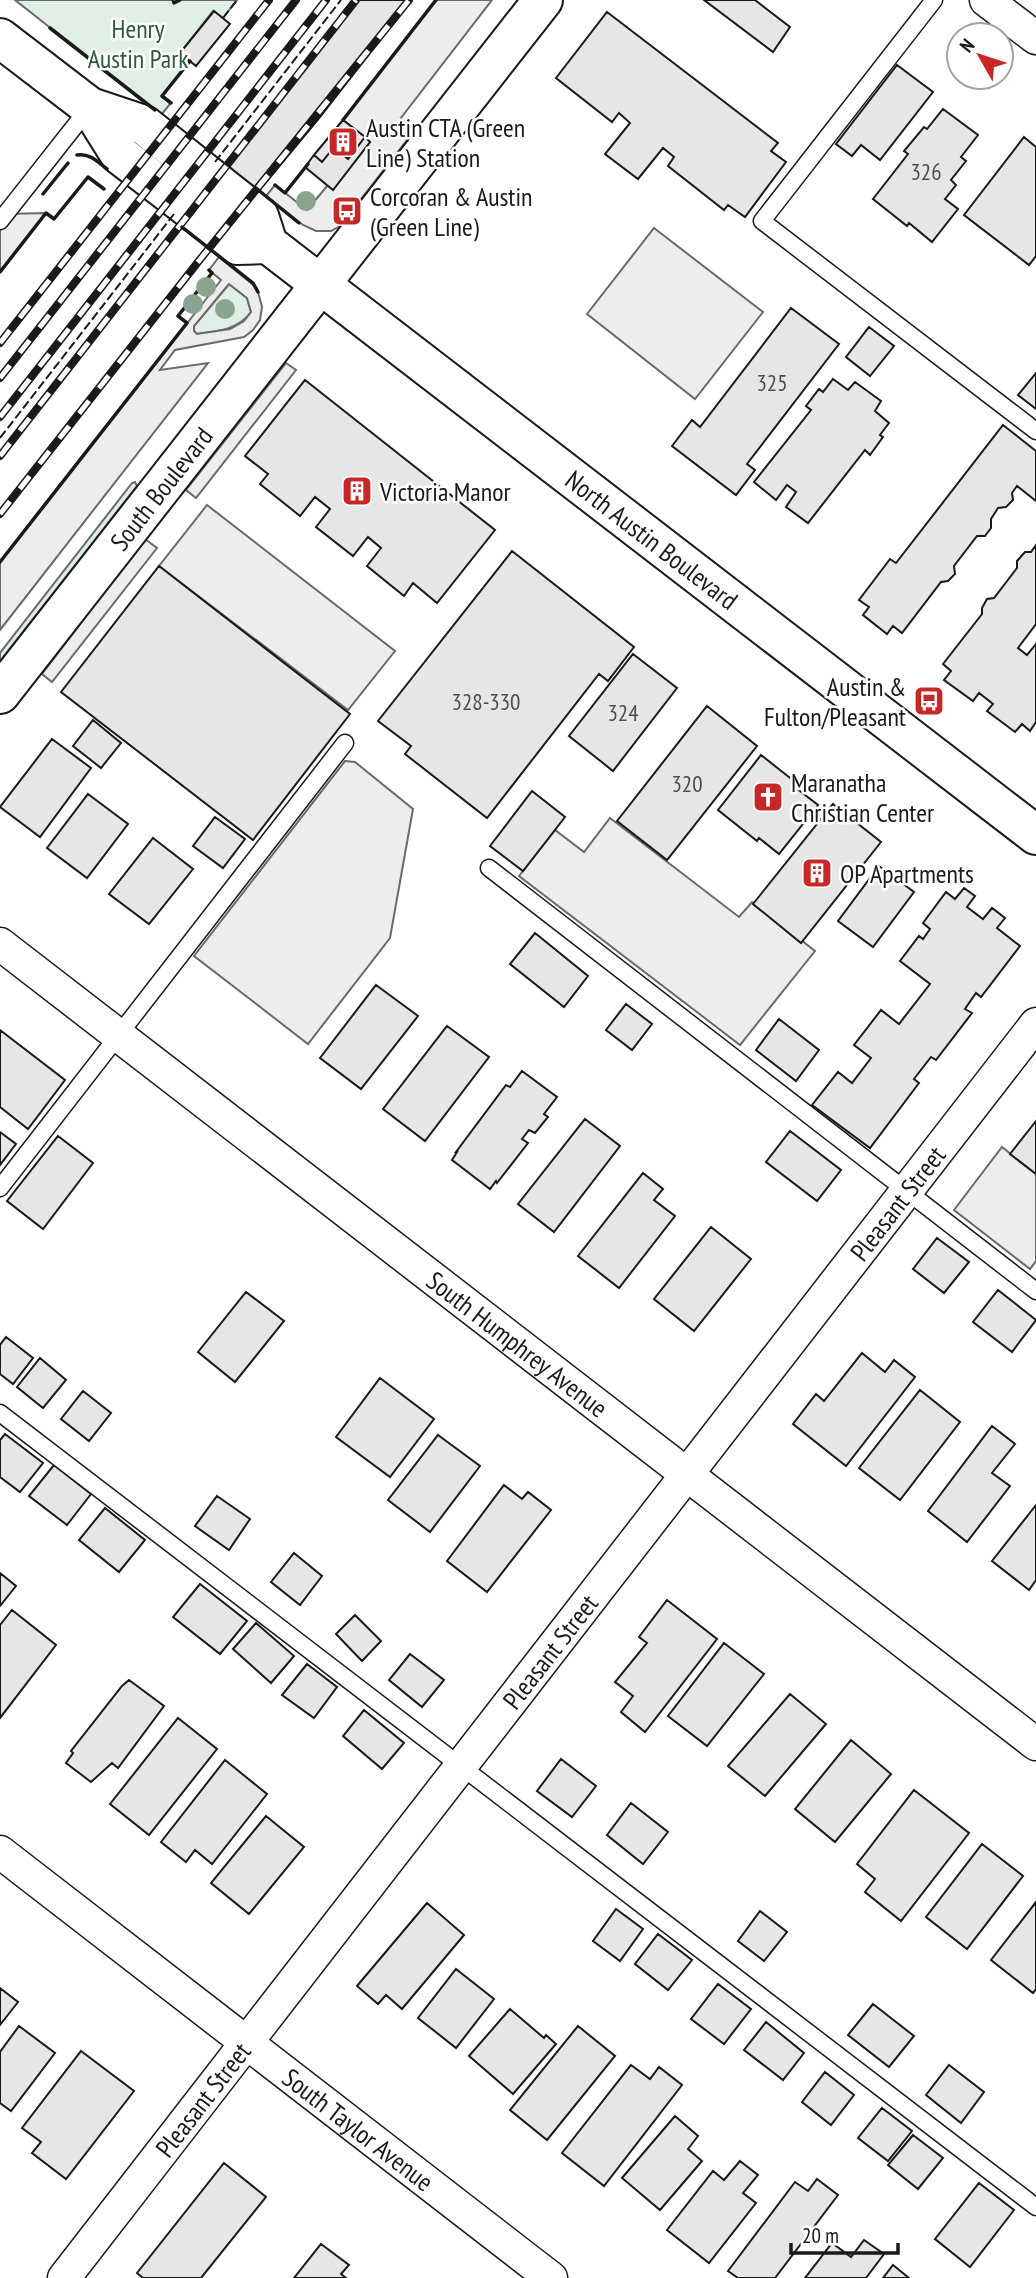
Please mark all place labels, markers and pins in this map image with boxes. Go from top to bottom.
place label: Austin CTA (Green Line) Station [366,111,525,174]
building icon: Austin CTA (Green Line) Station [326,125,360,159]
place label: Corcoran & Austin (Green Line) [370,180,532,243]
bus stop icon: Corcoran & Austin (Green Line) [330,194,364,228]
building icon: Victoria Manor [340,474,374,508]
place label: Victoria Manor [379,475,511,508]
place label: Austin & Fulton/Pleasant [764,670,906,733]
bus stop icon: Austin & Fulton/Pleasant [912,684,946,718]
place label: Maranatha Christian Center [791,766,934,829]
church icon: Maranatha Christian Center [751,780,785,814]
building icon: OP Apartments [800,856,834,890]
place label: OP Apartments [840,857,974,890]

